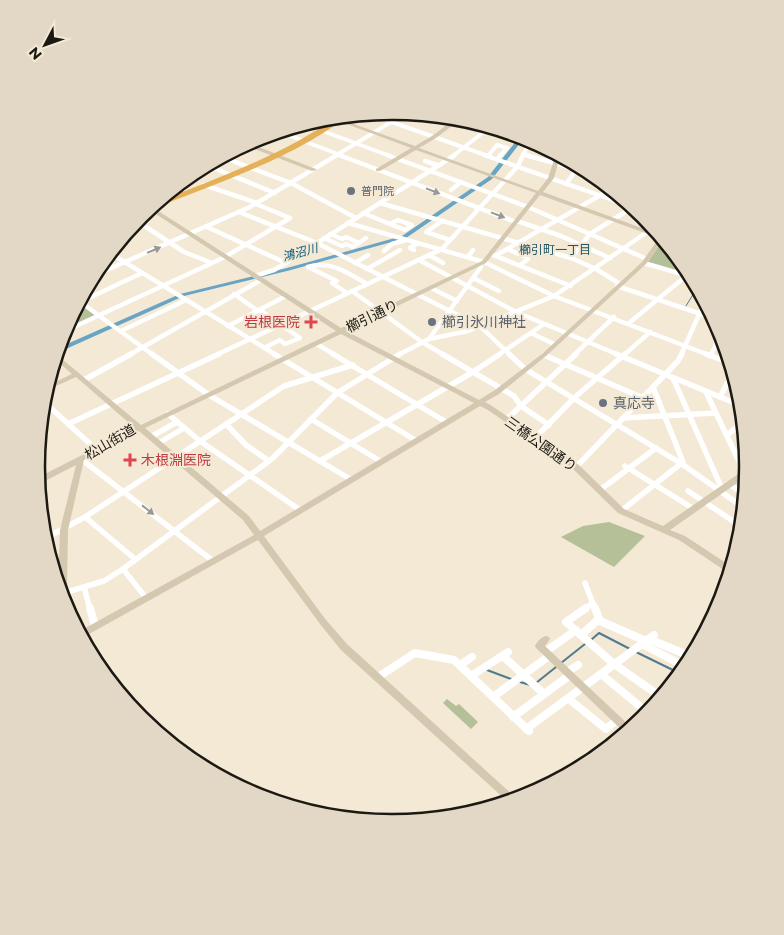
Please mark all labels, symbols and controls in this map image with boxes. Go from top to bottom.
north arrow [20,20,70,70]
text: N [25,43,46,64]
place label: 普門院 [361,184,394,198]
marker: 普門院 [345,185,357,197]
one-way arrow [426,187,440,195]
one-way arrow [491,211,506,219]
water label: 鴻沼川 [281,240,321,264]
district label: 櫛引町一丁目 [519,242,591,257]
one-way arrow [147,246,161,254]
street label: 櫛引通り [343,296,401,336]
place label: 岩根医院 [244,313,300,331]
place label: 櫛引氷川神社 [442,313,526,331]
marker: 岩根医院 [304,315,318,329]
marker: 櫛引氷川神社 [426,316,438,328]
place label: 真応寺 [613,394,655,412]
marker: 真応寺 [597,397,609,409]
street label: 三橋公園通り [501,413,581,475]
street label: 松山街道 [81,420,139,464]
place label: 木根淵医院 [141,451,211,469]
marker: 木根淵医院 [123,453,137,467]
one-way arrow [141,504,154,515]

